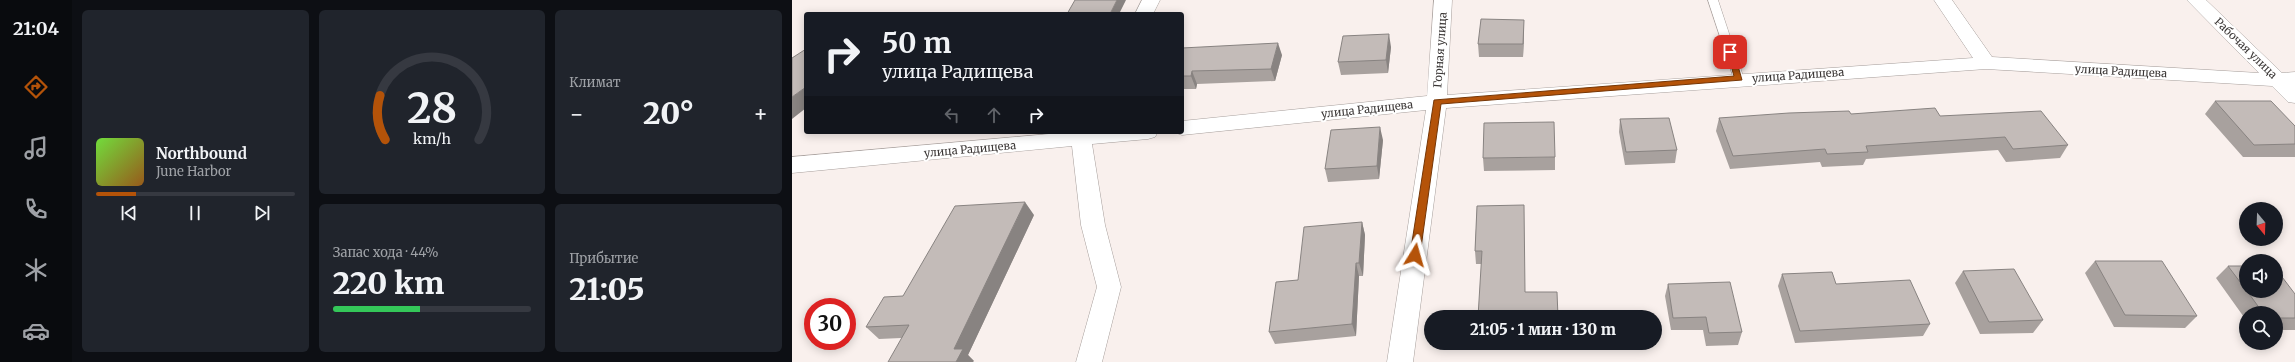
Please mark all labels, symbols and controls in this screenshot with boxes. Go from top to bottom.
street label: Горная улица [1430,12,1450,88]
street label: Рабочая улица [2212,15,2280,81]
text: 21:04 [13,17,59,40]
text: 50 m [882,25,951,61]
icon: right [816,28,868,80]
pin [1713,35,1747,69]
icon: arrive [1719,41,1741,63]
text: улица Радищева [882,60,1033,83]
street label: улица Радищева [2074,62,2168,80]
street label: улица Радищева [1751,65,1845,85]
icon: directions [22,73,50,101]
text: Климат [569,74,621,91]
text: 28 [407,82,457,134]
text: 20° [643,94,694,132]
street label: улица Радищева [1320,97,1414,121]
text: − [569,100,584,128]
text: + [753,100,768,128]
icon: left [941,104,963,126]
icon: ahead [983,104,1005,126]
icon: right [1025,104,1047,126]
text: km/h [413,130,451,148]
icon: music [22,134,50,162]
street label: улица Радищева [923,138,1017,160]
text: Northbound [156,144,247,163]
text: June Harbor [156,163,231,180]
icon: phone [22,195,50,223]
icon: previous [118,202,140,224]
icon: pause [184,202,206,224]
icon: next [251,202,273,224]
north arrow [2239,202,2283,246]
map controls [2239,202,2283,350]
position arrow [1394,234,1436,276]
text: Запас хода · 44% [333,244,439,261]
text: Прибытие [569,250,638,267]
button: sound [2239,254,2283,298]
icon: climate [22,256,50,284]
text: 220 km [333,264,444,302]
text: 21:05 [569,270,645,308]
speed limit sign: 30 [804,298,856,350]
button: search [2239,306,2283,350]
icon: car [22,317,50,345]
text: 21:05 · 1 мин · 130 m [1470,320,1616,339]

